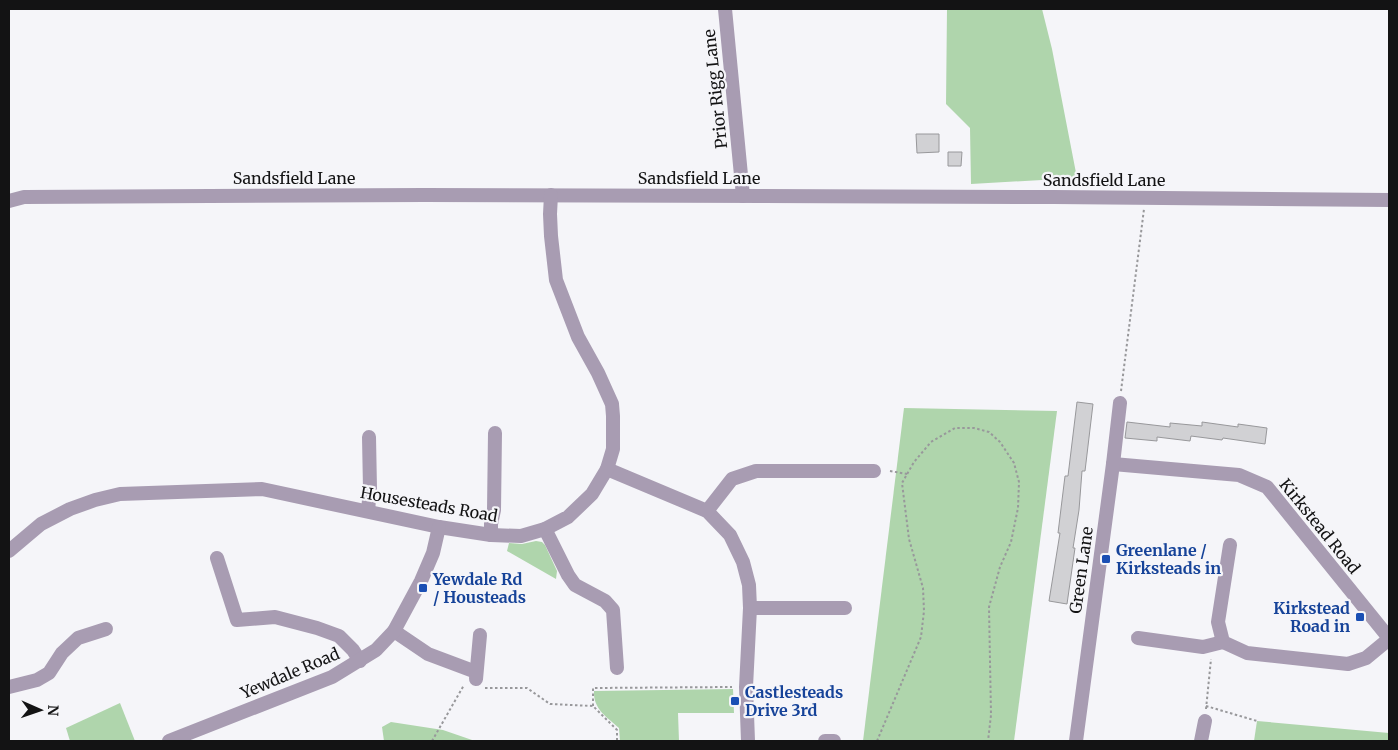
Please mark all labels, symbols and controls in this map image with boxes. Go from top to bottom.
street label: Prior Rigg Lane [699,28,731,150]
street label: Sandsfield Lane [233,168,355,188]
street label: Sandsfield Lane [638,168,760,188]
street label: Sandsfield Lane [1043,170,1165,190]
street label: Kirkstead Road [1276,474,1365,578]
street label: Housesteads Road [359,482,500,526]
street label: Green Lane [1065,525,1097,615]
place label: Greenlane / Kirksteads in [1116,540,1221,578]
marker: Greenlane / Kirksteads in [1100,553,1112,565]
place label: Yewdale Rd / Housteads [432,569,526,607]
marker: Yewdale Rd / Housteads [417,582,429,594]
place label: Kirkstead Road in [1273,598,1350,636]
marker: Kirkstead Road in [1354,611,1366,623]
street label: Yewdale Road [237,643,343,703]
place label: Castlesteads Drive 3rd [745,682,843,720]
north arrow [15,685,65,735]
marker: Castlesteads Drive 3rd [729,695,741,707]
text: N [44,705,62,716]

